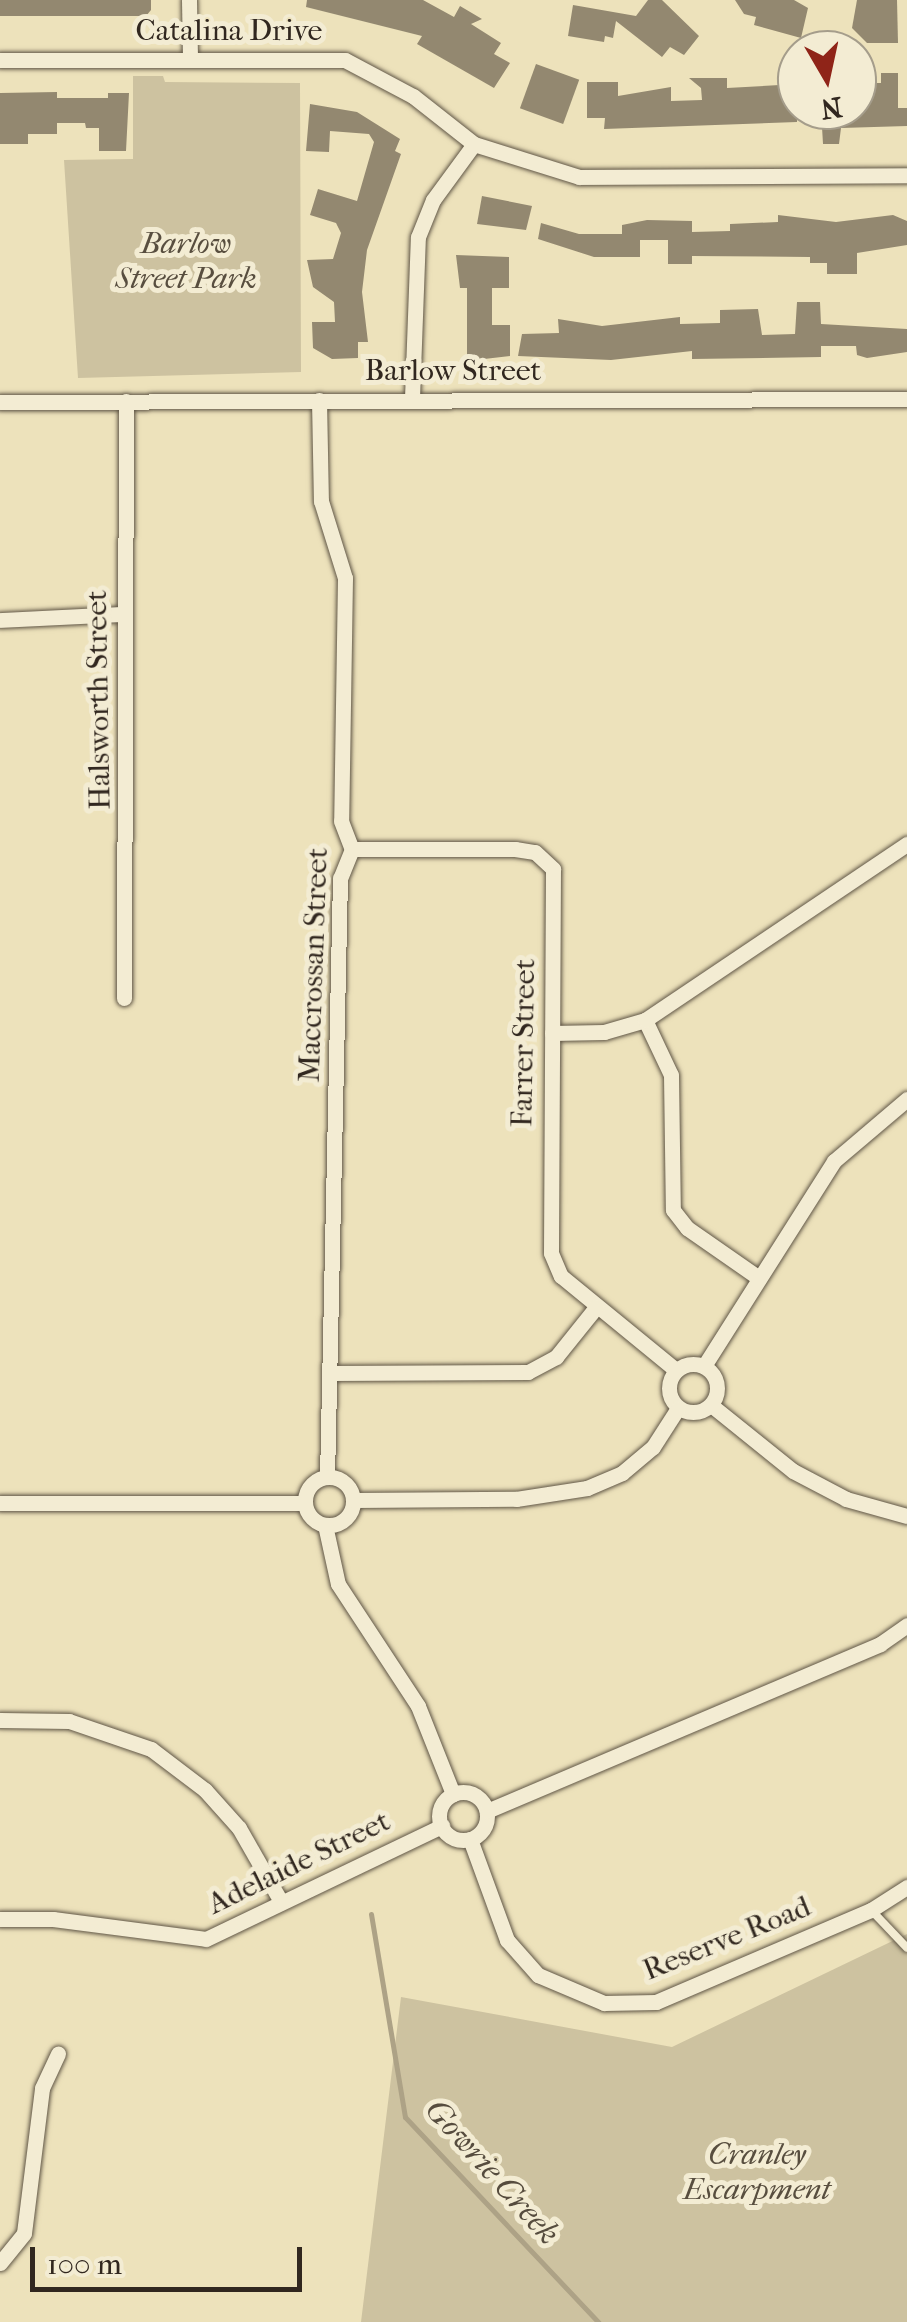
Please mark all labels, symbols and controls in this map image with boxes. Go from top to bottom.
street label: Catalina Drive [136,13,322,49]
north arrow [777,30,877,130]
text: N [818,90,845,126]
park label: Barlow Street Park [115,226,257,296]
street label: Barlow Street [365,353,541,389]
street label: Halsworth Street [79,590,119,810]
street label: Maccrossan Street [292,847,336,1083]
street label: Farrer Street [505,959,543,1127]
street label: Adelaide Street [202,1803,396,1923]
street label: Reserve Road [638,1889,816,1989]
water label: Gowrie Creek [417,2091,567,2253]
park label: Cranley Escarpment [683,2137,831,2208]
scale bar [35,2227,308,2289]
text: 100 m [47,2247,122,2282]

